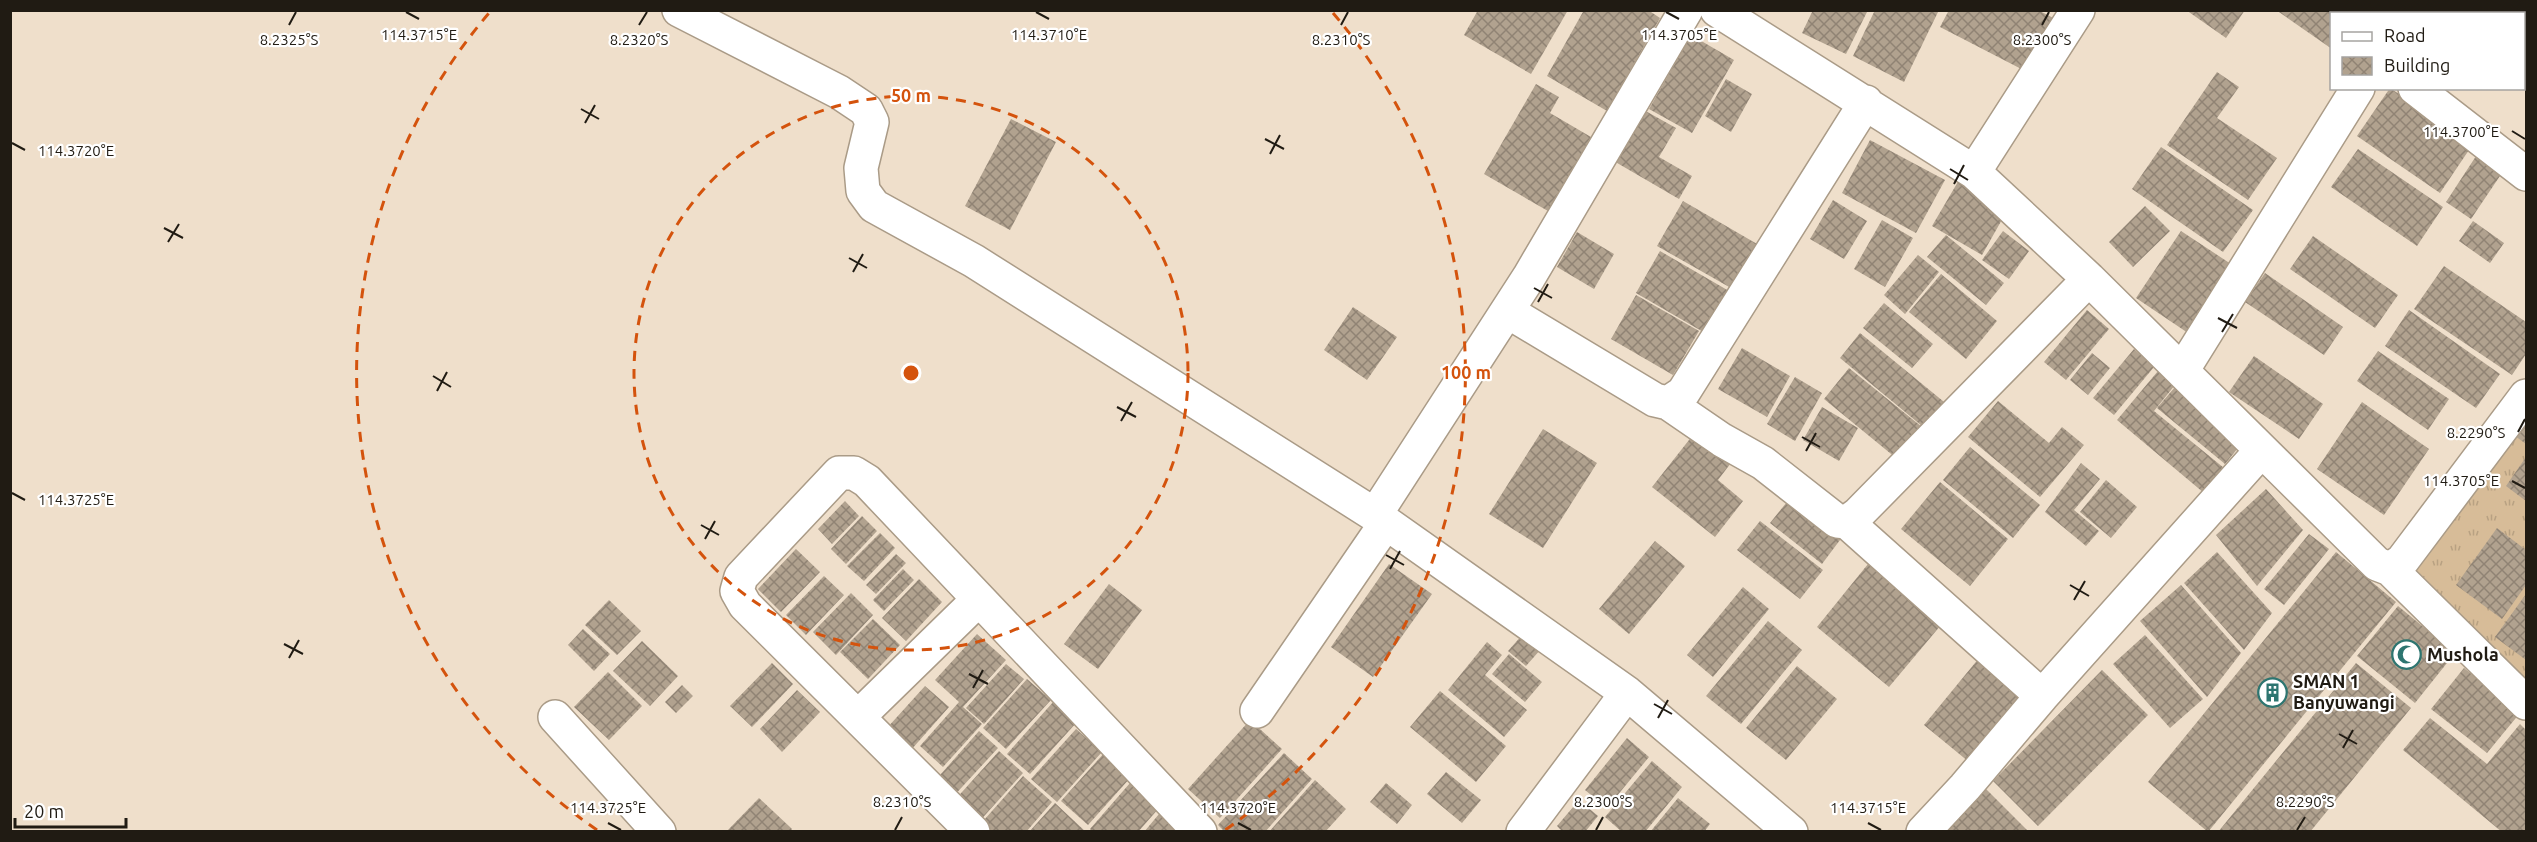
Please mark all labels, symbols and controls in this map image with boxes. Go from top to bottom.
legend [2330,12,2525,90]
text: Road [2384,25,2426,45]
text: 114.3715°E [381,26,457,43]
text: 114.3710°E [1011,26,1087,43]
text: 114.3705°E [1641,26,1717,43]
text: 8.2325°S [260,31,318,48]
text: 8.2320°S [610,31,668,48]
text: 8.2310°S [1312,31,1370,48]
text: 8.2300°S [2013,31,2071,48]
text: Building [2384,55,2450,75]
text: 50 m [891,85,931,105]
text: 114.3700°E [2423,123,2499,140]
text: 114.3720°E [38,142,114,159]
text: 100 m [1441,362,1491,382]
centre of rings [901,363,921,383]
text: 8.2290°S [2447,424,2505,441]
text: 114.3705°E [2423,472,2499,489]
text: 114.3725°E [38,491,114,508]
mosque icon: Mushola [2390,639,2422,671]
place label: Mushola [2427,644,2499,664]
place label: SMAN 1 Banyuwangi [2293,671,2395,712]
building icon: SMAN 1 Banyuwangi [2256,676,2288,708]
scale bar [15,791,126,829]
text: 8.2310°S [873,793,931,810]
text: 8.2300°S [1574,793,1632,810]
text: 8.2290°S [2276,793,2334,810]
text: 114.3725°E [570,799,646,816]
text: 114.3720°E [1200,799,1276,816]
text: 114.3715°E [1830,799,1906,816]
text: 20 m [24,801,64,821]

